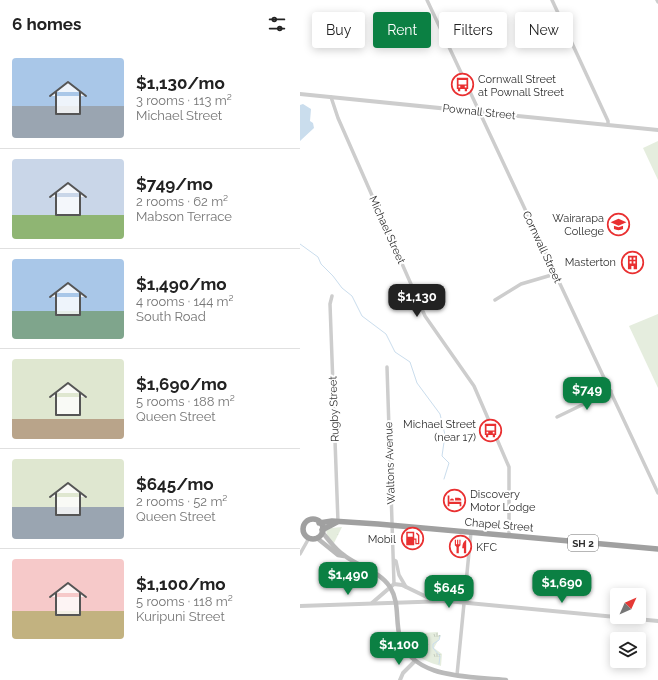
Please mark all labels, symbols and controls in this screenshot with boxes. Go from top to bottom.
chip: Buy [312,12,365,48]
chip: Rent [373,12,431,48]
chip: Filters [439,12,507,48]
chip: New [515,12,573,48]
icon: filters [266,13,288,35]
text: 6 homes [12,14,81,34]
bus stop icon: Cornwall Street at Pownall Street [450,72,476,98]
text: $1,130/mo [136,73,225,93]
place label: Cornwall Street at Pownall Street [478,73,564,99]
icon: home [44,74,92,122]
text: 3 rooms · 113 m² [136,93,232,108]
street label: Pownall Street [442,102,516,122]
text: Michael Street [136,108,222,123]
text: $749/mo [136,174,213,194]
icon: home [44,175,92,223]
text: 2 rooms · 62 m² [136,194,228,209]
street label: Michael Street [366,194,408,266]
text: Mabson Terrace [136,209,232,224]
street label: Cornwall Street [520,209,565,285]
school or university icon: Wairarapa College [606,211,632,237]
place label: Wairarapa College [552,212,605,238]
building icon: Masterton [619,249,645,275]
place label: Masterton [565,256,616,269]
text: $1,490/mo [136,274,227,294]
icon: home [44,275,92,323]
pin: $1,130 [384,284,450,318]
text: $1,130 [397,289,437,304]
text: 4 rooms · 144 m² [136,294,234,309]
text: South Road [136,309,206,324]
text: $1,690/mo [136,374,227,394]
icon: home [44,375,92,423]
street label: Rugby Street [326,375,342,442]
pin: $749 [563,377,611,411]
text: $749 [572,382,602,397]
text: 5 rooms · 188 m² [136,394,235,409]
text: Queen Street [136,409,216,424]
bus stop icon: Michael Street (near 17) [478,417,504,443]
place label: Michael Street (near 17) [403,418,476,444]
street label: Waltons Avenue [382,421,398,505]
text: $645/mo [136,474,214,494]
icon: home [44,475,92,523]
hotel icon: Discovery Motor Lodge [442,487,468,513]
place label: Discovery Motor Lodge [470,488,536,514]
text: 2 rooms · 52 m² [136,494,227,509]
text: Queen Street [136,509,216,524]
street label: Chapel Street [464,516,534,535]
fuel station icon: Mobil [399,526,425,552]
place label: Mobil [368,533,396,546]
restaurant icon: KFC [448,534,474,560]
road number: SH 2 [568,535,598,551]
place label: KFC [476,541,497,554]
pin: $1,490 [315,562,381,596]
text: $1,490 [328,567,368,582]
pin: $1,690 [529,570,595,604]
text: $1,100/mo [136,574,226,594]
icon: home [44,575,92,623]
pin: $645 [425,575,473,609]
text: $1,690 [541,575,583,590]
text: $645 [434,580,464,595]
north arrow [610,588,646,624]
map controls [610,588,646,668]
text: 5 rooms · 118 m² [136,594,233,609]
text: Kuripuni Street [136,609,225,624]
pin: $1,100 [366,632,432,666]
button: layers [610,632,646,668]
text: $1,100 [379,637,419,652]

